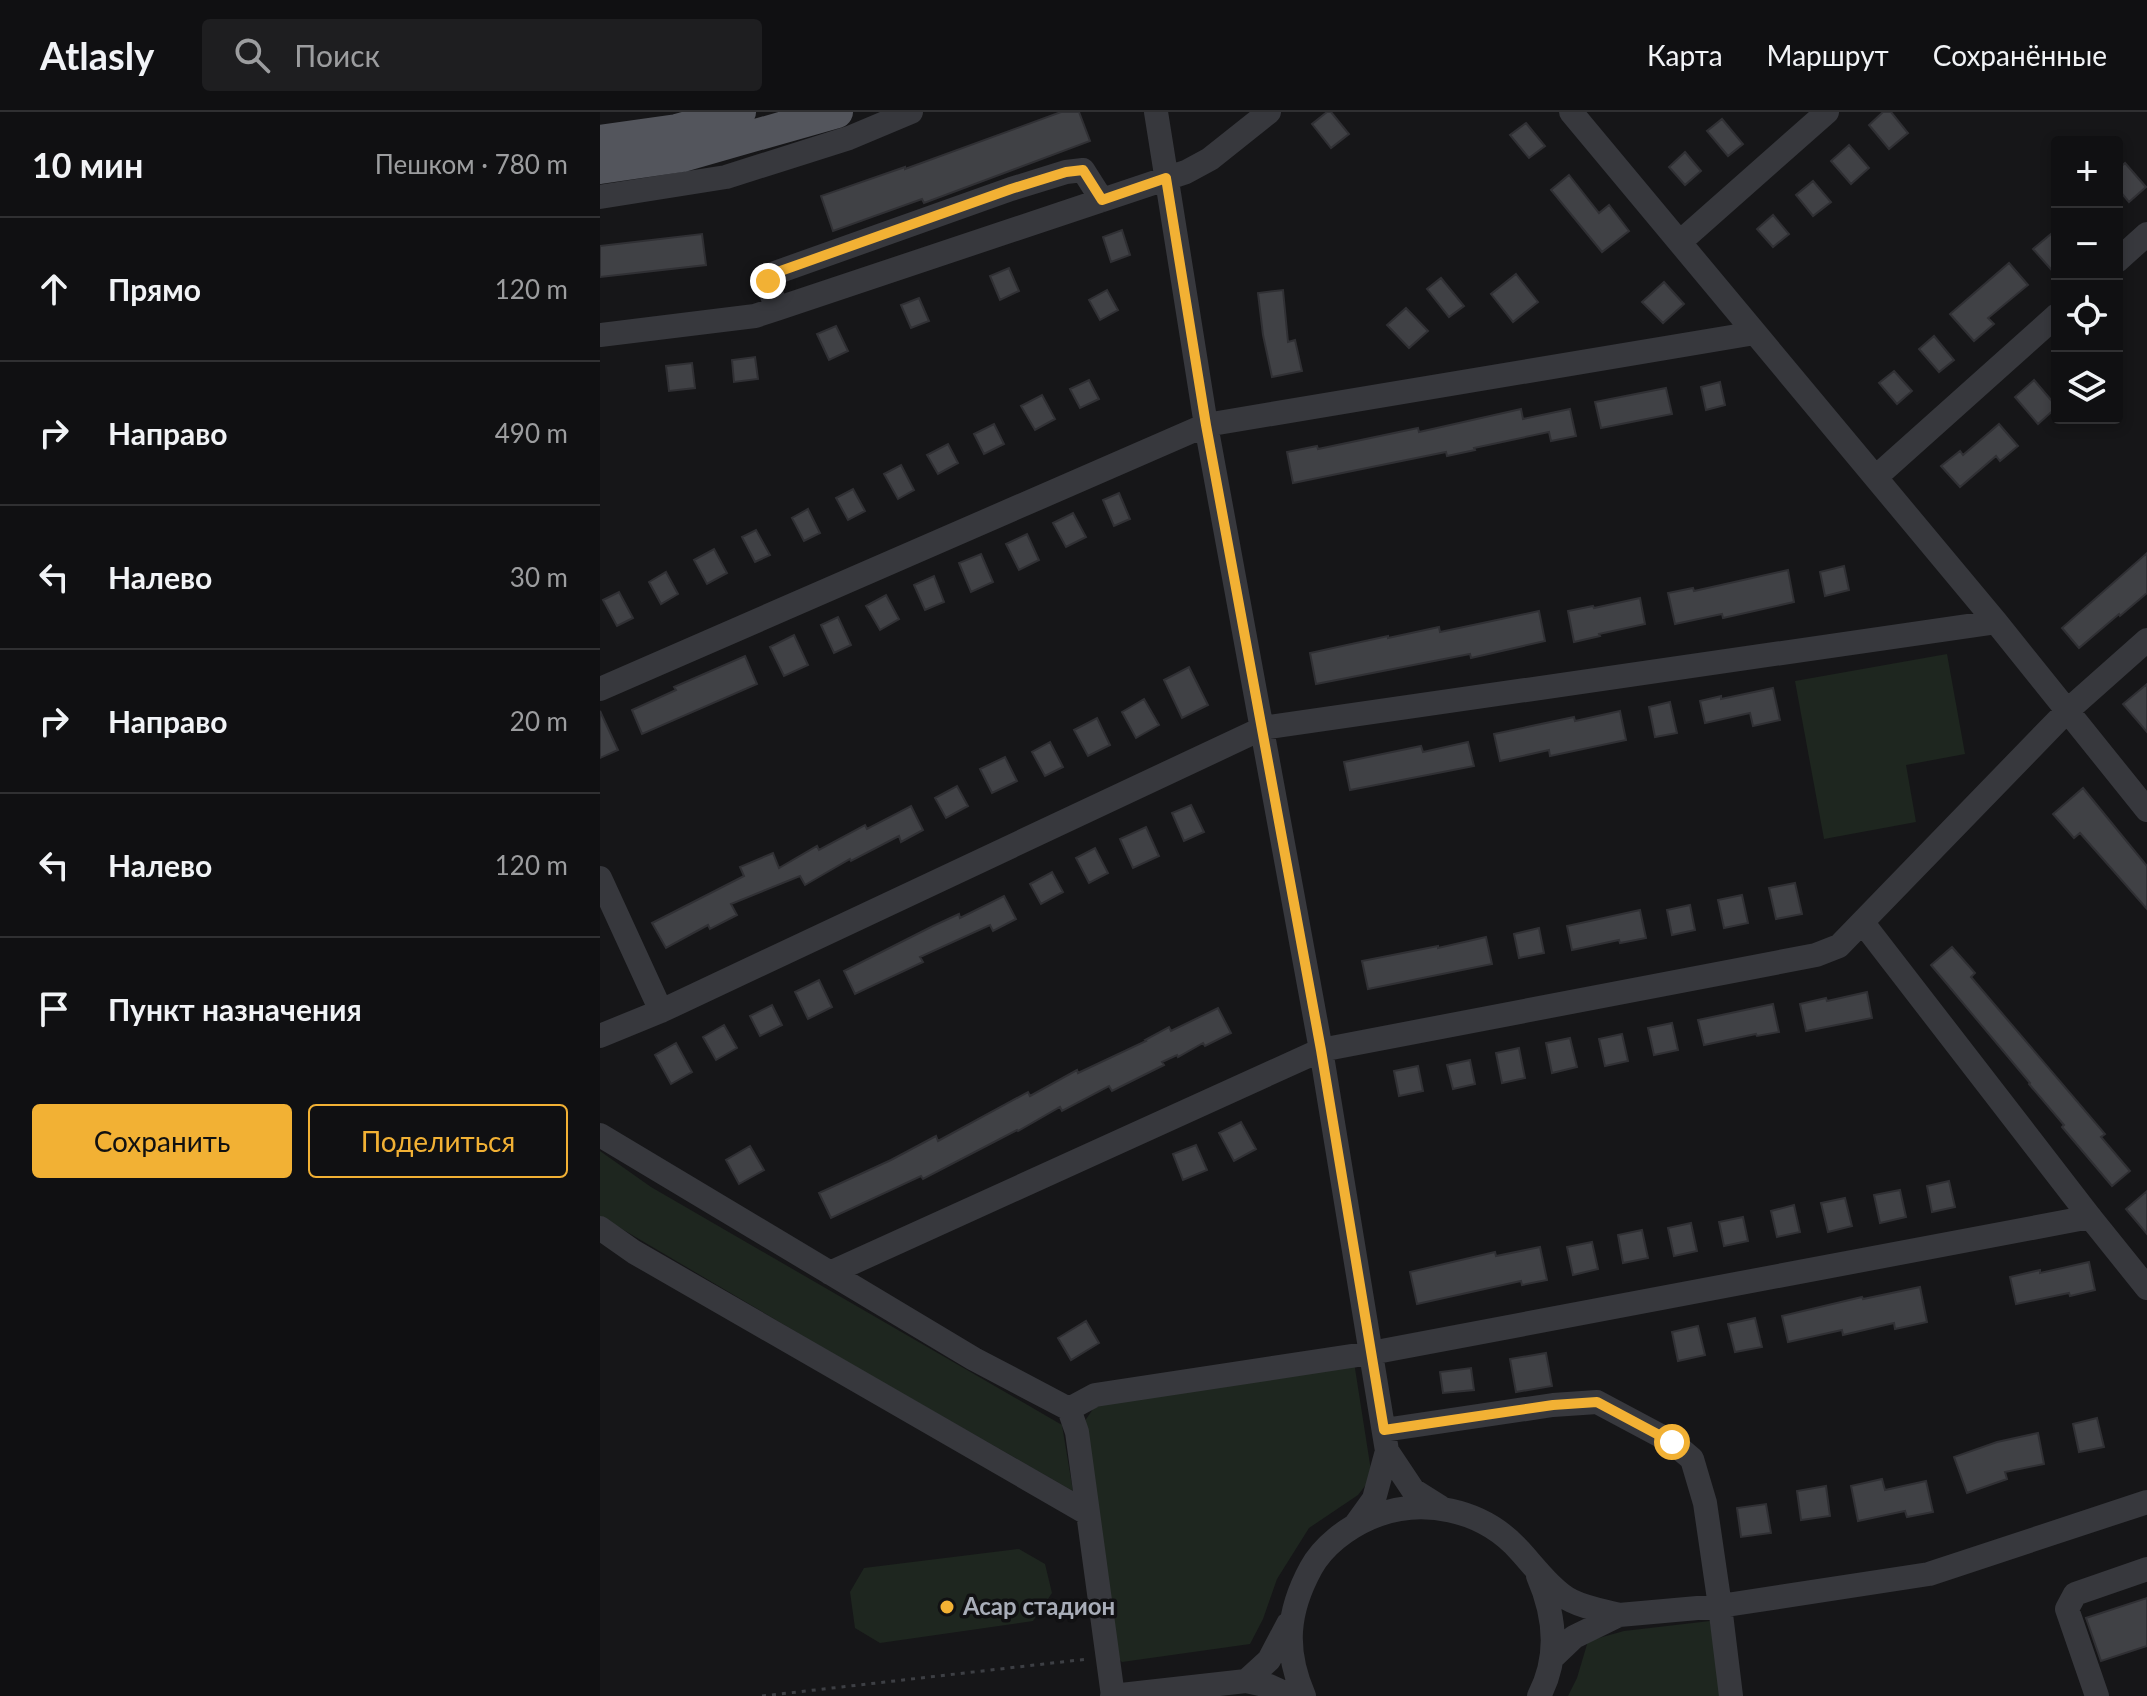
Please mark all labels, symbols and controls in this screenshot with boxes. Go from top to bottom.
search box [202,19,762,91]
text: Atlasly [40,32,154,78]
icon: search [230,33,274,77]
text: Поиск [294,37,380,73]
text: Карта [1647,38,1723,72]
text: Маршрут [1767,38,1889,72]
text: Сохранённые [1933,38,2107,72]
map controls [2051,136,2123,424]
button: + [2051,136,2123,208]
text: 10 мин [32,144,143,185]
text: Пешком · 780 m [375,148,568,180]
button: − [2051,208,2123,280]
route end [750,263,786,299]
icon: ahead [32,267,76,311]
text: Прямо [108,271,201,307]
text: 120 m [495,273,568,305]
button: locate [2051,280,2123,352]
button: layers [2051,352,2123,424]
icon: right [32,411,76,455]
text: Направо [108,415,228,451]
text: 490 m [495,417,568,449]
icon: left [32,555,76,599]
text: Налево [108,559,212,595]
text: 30 m [510,561,568,593]
icon: right [32,699,76,743]
text: Направо [108,703,228,739]
text: 20 m [510,705,568,737]
icon: left [32,843,76,887]
text: Налево [108,847,212,883]
text: 120 m [495,849,568,881]
icon: arrive [32,987,76,1031]
text: Пункт назначения [108,991,362,1027]
button: Сохранить [32,1104,292,1178]
button: Поделиться [308,1104,568,1178]
route start [1654,1424,1690,1460]
place label: Асар стадион [962,1591,1115,1620]
marker: Асар стадион [938,1598,956,1616]

